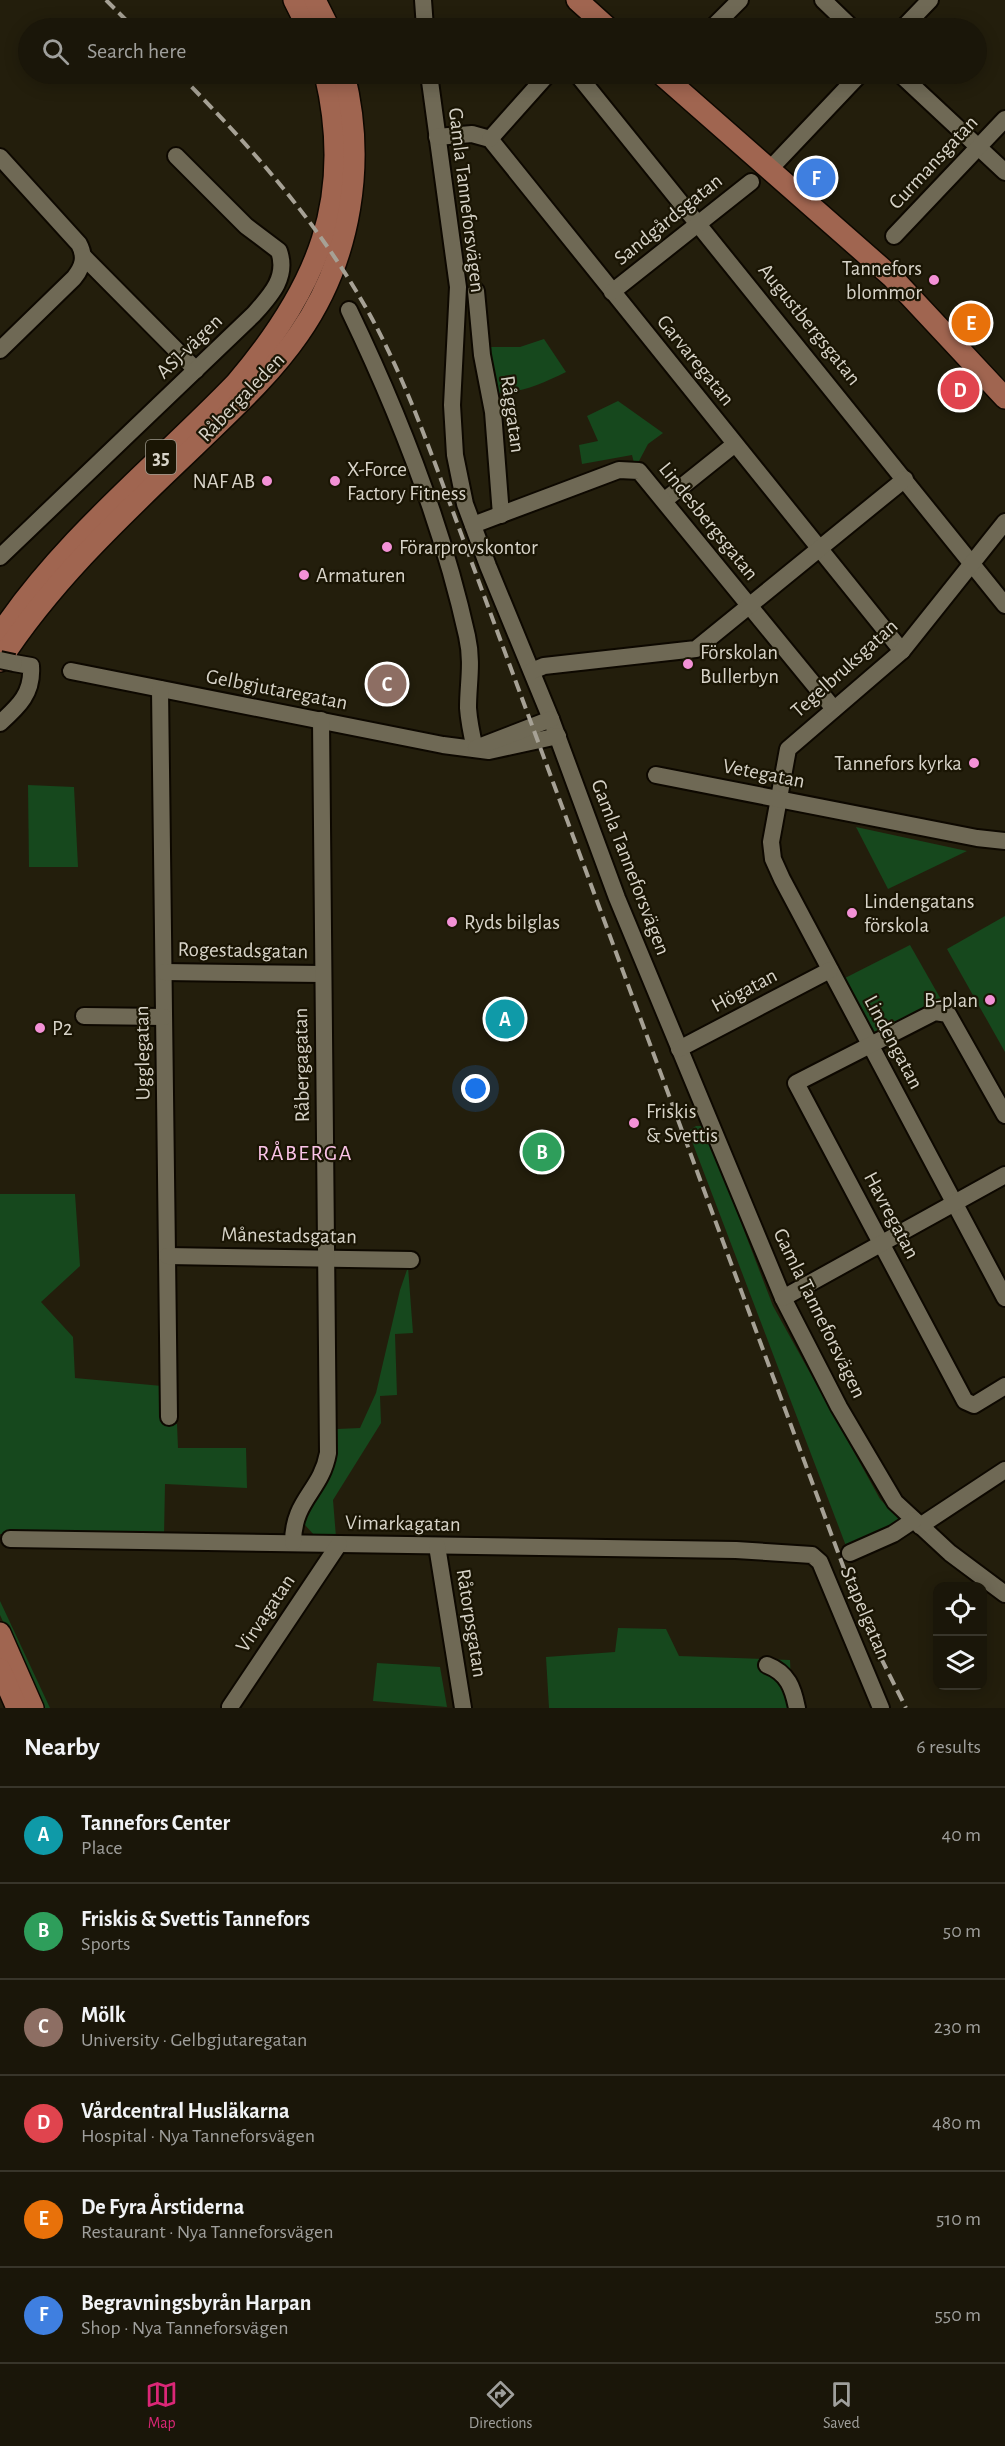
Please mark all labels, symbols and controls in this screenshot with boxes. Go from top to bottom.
search box [18,18,987,84]
icon: search [39,35,72,68]
text: Search here [87,40,186,62]
street label: Gamla Tanneforsvägen [445,106,488,294]
street label: Curmansgatan [885,111,982,213]
pin: F [796,156,836,201]
street label: Sandgårdsgatan [610,170,726,269]
place label: Tannefors blommor [842,258,922,303]
street label: Augustbergsgatan [754,260,865,389]
marker: Tannefors blommor [927,273,941,287]
pin: E [952,300,990,346]
street label: ASJ-vägen [152,310,226,383]
street label: Garvaregatan [653,311,738,410]
street label: Råbergaleden [194,349,289,446]
pin: D [940,368,980,412]
street label: Råggatan [497,374,528,454]
road number: 35 [146,440,176,474]
street label: Lindesbergsgatan [655,458,762,584]
place label: X-Force Factory Fitness [347,459,466,504]
place label: NAF AB [193,471,255,492]
marker: NAF AB [260,474,274,488]
marker: X-Force Factory Fitness [328,474,342,488]
place label: Förarprovskontor [399,537,538,558]
marker: Förarprovskontor [380,540,394,554]
place label: Armaturen [316,565,406,586]
marker: Armaturen [297,568,311,582]
street label: Tegelbruksgatan [787,615,902,722]
place label: Förskolan Bullerbyn [700,642,779,687]
marker: Förskolan Bullerbyn [681,657,695,671]
pin: C [368,662,406,706]
street label: Gelbgjutaregatan [204,665,349,714]
place label: Tannefors kyrka [834,753,962,774]
street label: Vetegatan [721,755,807,792]
marker: Tannefors kyrka [967,756,981,770]
street label: Gamla Tanneforsvägen [587,776,674,958]
place label: Lindengatans förskola [864,891,975,936]
marker: Lindengatans förskola [845,906,859,920]
place label: Ryds bilglas [464,912,560,933]
marker: Ryds bilglas [445,915,459,929]
street label: Rogestadsgatan [178,939,308,962]
street label: Högatan [708,965,780,1016]
place label: B-plan [924,990,978,1011]
street label: Lindengatan [860,992,927,1093]
marker: B-plan [983,993,997,1007]
pin: A [486,996,524,1042]
street label: Ugglegatan [131,1005,154,1101]
street label: Råbergagatan [290,1008,313,1122]
place label: P2 [52,1018,72,1039]
marker: P2 [33,1021,47,1035]
your location [461,1074,490,1103]
place label: Friskis & Svettis [646,1101,718,1146]
marker: Friskis & Svettis [627,1116,641,1130]
pin: B [522,1130,562,1174]
district label: RÅBERGA [257,1141,353,1164]
street label: Havregatan [860,1168,923,1262]
street label: Månestadsgatan [221,1224,357,1247]
street label: Gamla Tanneforsvägen [769,1225,870,1402]
street label: Vimarkagatan [345,1512,461,1535]
street label: Stapelgatan [837,1564,894,1663]
street label: Råtorpsgatan [453,1567,490,1679]
street label: Virvagatan [232,1571,299,1656]
map controls [933,1582,987,1690]
button: locate [933,1582,987,1636]
button: layers [933,1636,987,1690]
text: Nearby [24,1734,100,1760]
text: 6 results [916,1737,981,1757]
text: Tannefors Center [81,1812,230,1834]
text: A [38,1825,50,1845]
text: 40 m [942,1825,981,1845]
text: Place [81,1838,122,1858]
text: Friskis & Svettis Tannefors [81,1908,310,1930]
text: B [38,1921,49,1941]
text: 50 m [943,1921,981,1941]
text: Sports [81,1934,130,1954]
text: Mölk [81,2004,126,2026]
text: C [38,2017,49,2037]
text: 230 m [934,2017,981,2037]
text: University · Gelbgjutaregatan [81,2030,307,2050]
text: Vårdcentral Husläkarna [81,2100,290,2122]
text: D [37,2113,50,2133]
text: 480 m [932,2113,981,2133]
text: Hospital · Nya Tanneforsvägen [81,2126,315,2146]
text: De Fyra Årstiderna [81,2196,244,2218]
text: E [38,2209,49,2229]
text: 510 m [936,2209,981,2229]
text: Restaurant · Nya Tanneforsvägen [81,2222,334,2242]
text: Begravningsbyrån Harpan [81,2292,311,2314]
text: F [39,2305,48,2325]
text: 550 m [934,2305,981,2325]
text: Shop · Nya Tanneforsvägen [81,2318,289,2338]
tab: Map [145,2378,178,2433]
tab: Directions [469,2378,533,2433]
tab: Saved [823,2378,860,2433]

